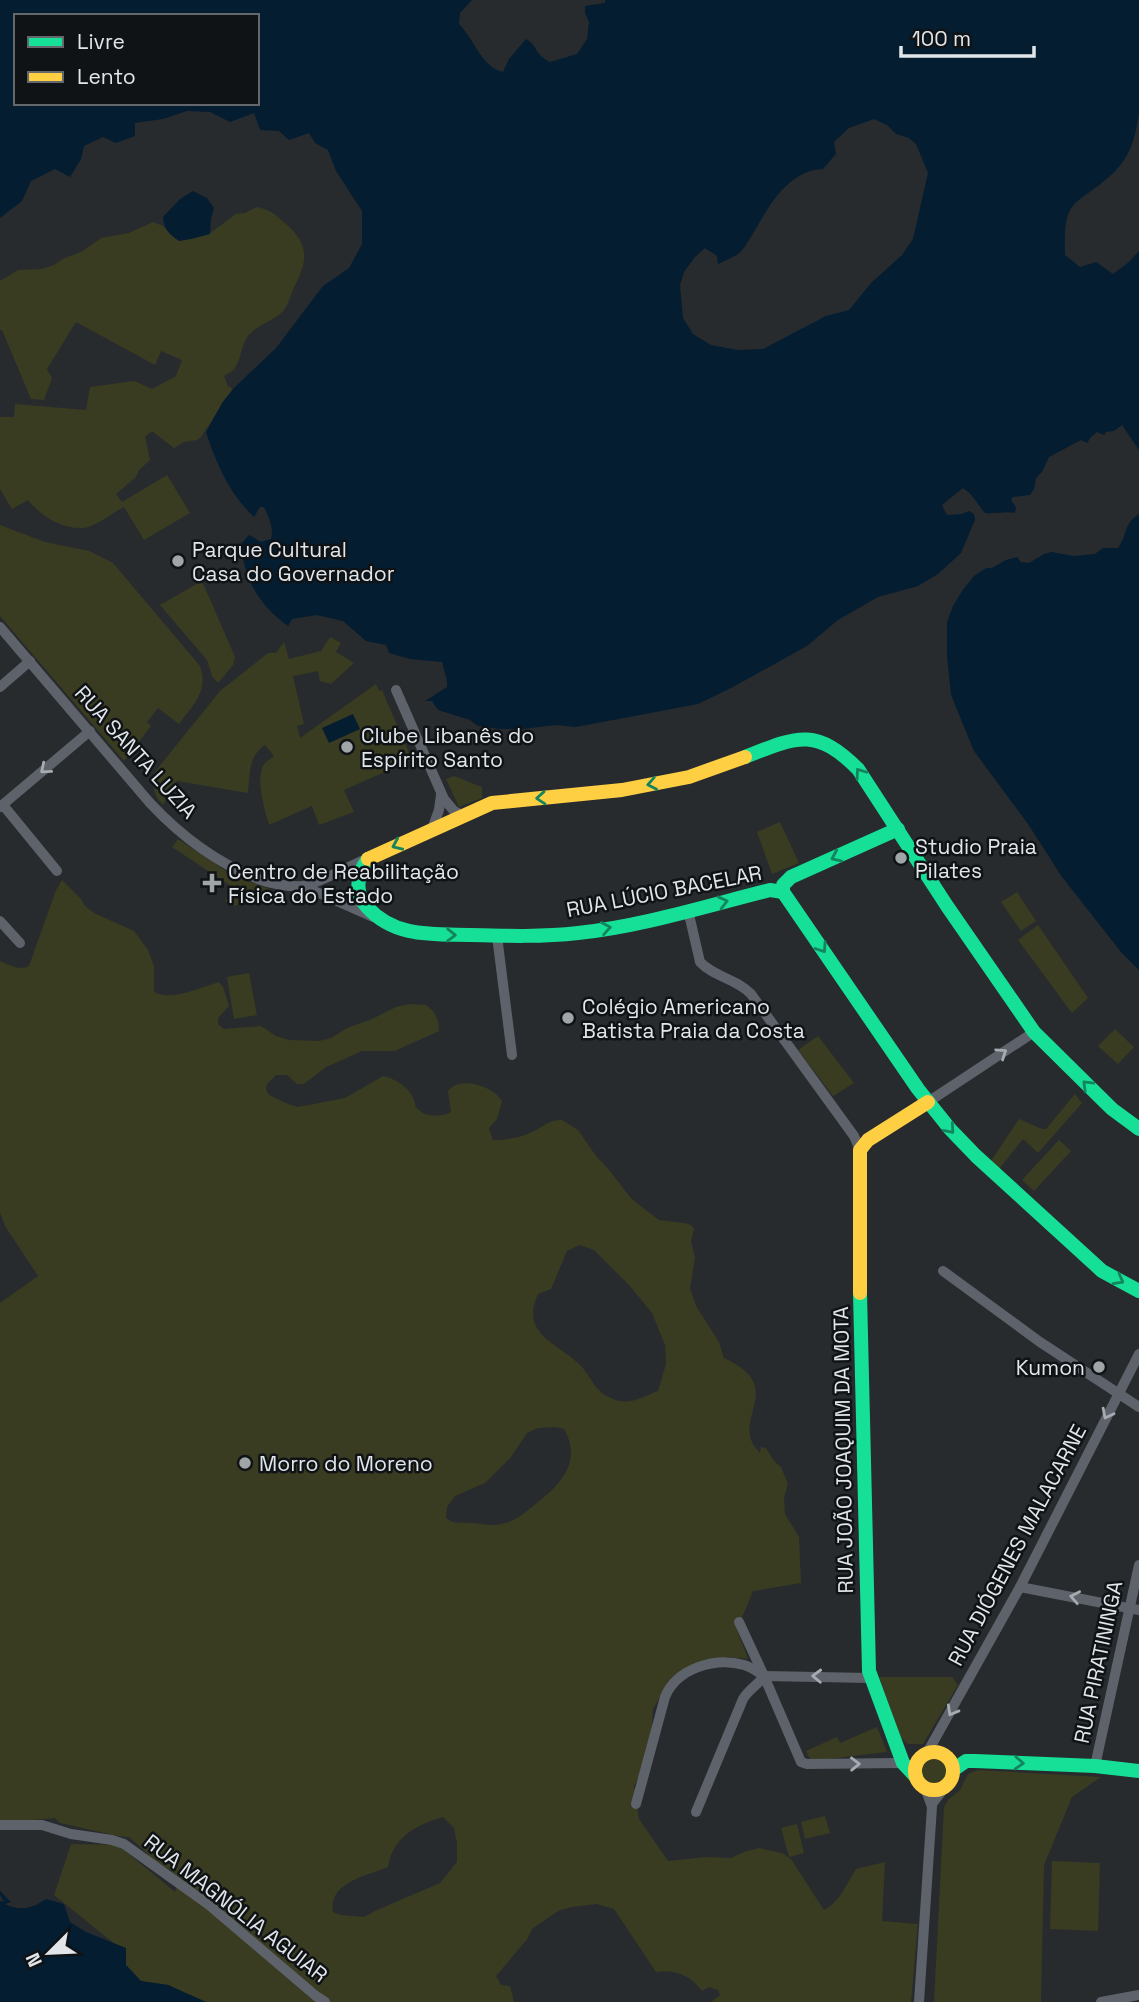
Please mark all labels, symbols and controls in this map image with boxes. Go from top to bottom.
legend [14,14,259,105]
scale bar [901,14,1034,58]
text: 100 m [912,25,971,52]
text: Livre [77,28,125,55]
text: Lento [77,63,136,90]
place label: Parque Cultural Casa do Governador [192,536,395,587]
marker: Parque Cultural Casa do Governador [170,553,186,569]
street label: RUA SANTA LUZIA [69,680,203,824]
place label: Clube Libanês do Espírito Santo [361,722,534,773]
marker: Clube Libanês do Espírito Santo [339,739,355,755]
one-way arrow [40,761,53,773]
one-way arrow [856,768,868,781]
one-way arrow [646,776,658,791]
one-way arrow [535,790,546,805]
place label: Studio Praia Pilates [915,833,1037,884]
one-way arrow [392,837,404,851]
one-way arrow [831,849,844,863]
marker: Studio Praia Pilates [893,850,909,866]
place label: Centro de Reabilitação Física do Estado [228,858,459,909]
street label: RUA LÚCIO BACELAR [564,859,764,923]
marker: Centro de Reabilitação Física do Estado [202,873,222,893]
one-way arrow [716,896,728,910]
one-way arrow [600,921,612,936]
one-way arrow [446,927,456,943]
one-way arrow [814,940,826,953]
place label: Colégio Americano Batista Praia da Costa [582,993,805,1044]
marker: Colégio Americano Batista Praia da Costa [560,1010,576,1026]
one-way arrow [994,1049,1007,1061]
one-way arrow [1083,1080,1096,1093]
one-way arrow [942,1120,954,1133]
one-way arrow [1112,1272,1124,1285]
street label: RUA JOÃO JOAQUIM DA MOTA [827,1306,859,1594]
place label: Kumon [1016,1354,1085,1381]
marker: Kumon [1091,1359,1107,1375]
one-way arrow [1102,1407,1116,1419]
street label: RUA DIÓGENES MALACARNE [942,1420,1092,1670]
place label: Morro do Moreno [259,1450,433,1477]
marker: Morro do Moreno [237,1455,253,1471]
street label: RUA PIRATININGA [1068,1578,1128,1746]
one-way arrow [1069,1590,1080,1605]
one-way arrow [812,1669,823,1684]
one-way arrow [947,1703,960,1716]
one-way arrow [1013,1755,1024,1770]
one-way arrow [850,1756,860,1772]
street label: RUA MAGNÓLIA AGUIAR [139,1828,333,1988]
north arrow [14,1918,84,1988]
text: N [20,1949,48,1971]

